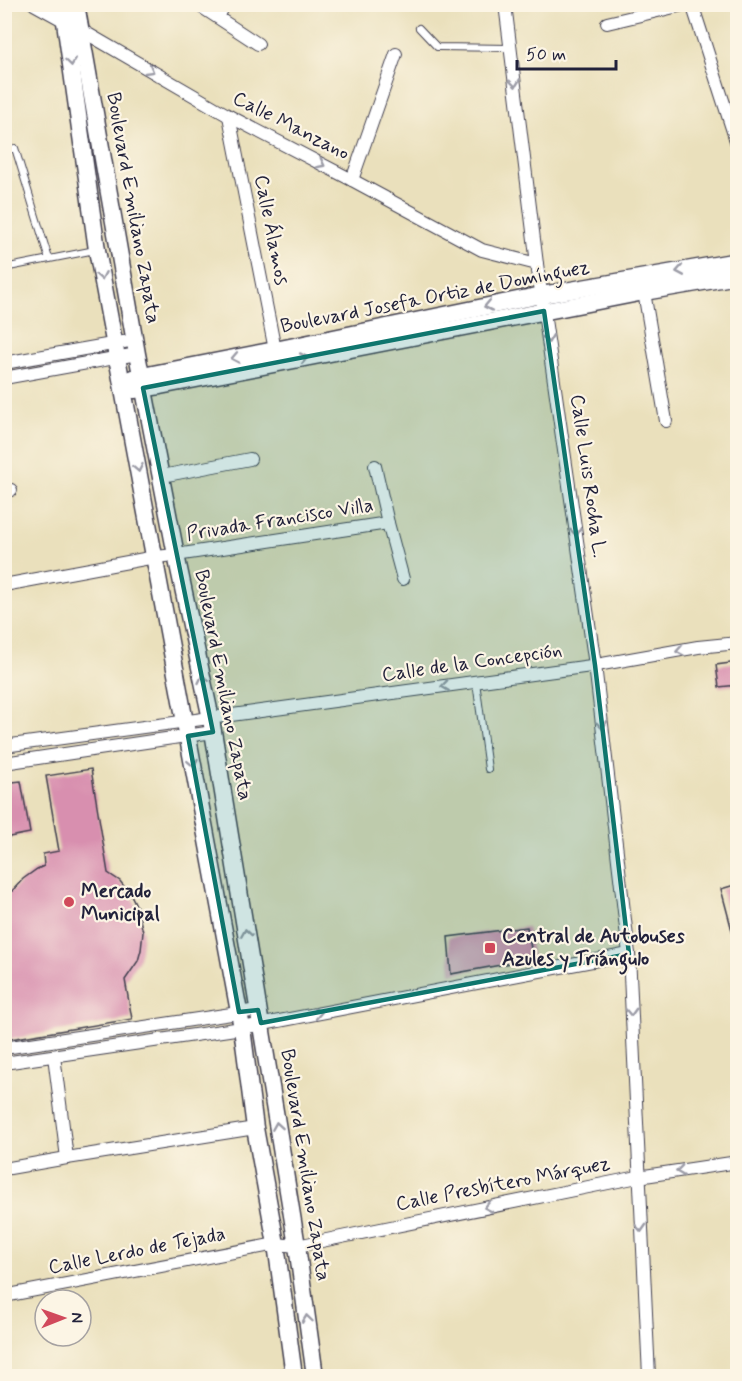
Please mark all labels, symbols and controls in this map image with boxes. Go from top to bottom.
scale bar [517,33,616,71]
text: 50 m [526,43,566,67]
one-way arrow [64,58,76,67]
one-way arrow [144,63,154,75]
one-way arrow [509,79,521,88]
street label: Calle Manzano [228,85,354,167]
street label: Boulevard Emiliano Zapata [99,90,167,326]
one-way arrow [315,157,325,168]
street label: Calle Álamos [247,173,295,288]
street label: Boulevard Josefa Ortiz de Domínguez [278,254,592,342]
one-way arrow [675,264,685,277]
one-way arrow [95,271,107,281]
one-way arrow [483,299,493,312]
one-way arrow [542,335,554,344]
one-way arrow [231,351,241,364]
one-way arrow [299,352,309,365]
street label: Calle Luis Rocha L. [563,392,613,560]
one-way arrow [131,462,144,472]
street label: Privada Francisco Villa [185,492,375,548]
one-way arrow [570,528,582,537]
street label: Boulevard Emiliano Zapata [187,567,259,803]
street label: Calle de la Concepción [380,637,564,689]
one-way arrow [675,644,685,657]
one-way arrow [197,674,210,684]
one-way arrow [441,680,450,692]
one-way arrow [596,721,608,730]
one-way arrow [186,758,198,767]
place label: Mercado Municipal [81,878,160,928]
marker: Mercado Municipal [62,895,76,909]
place label: Central de Autobuses Azules y Triángulo [502,923,685,975]
one-way arrow [240,929,252,938]
marker: Central de Autobuses Azules y Triángulo [483,941,497,955]
one-way arrow [313,1007,323,1020]
one-way arrow [625,1008,638,1017]
street label: Boulevard Emiliano Zapata [273,1047,337,1283]
one-way arrow [272,1121,284,1130]
street label: Calle Presbítero Márquez [394,1150,612,1218]
one-way arrow [675,1164,684,1176]
one-way arrow [483,1200,493,1213]
street label: Calle Lerdo de Tejada [46,1221,228,1281]
one-way arrow [634,1224,647,1233]
north arrow [33,1288,93,1348]
text: N [66,1312,87,1323]
one-way arrow [301,1314,313,1323]

